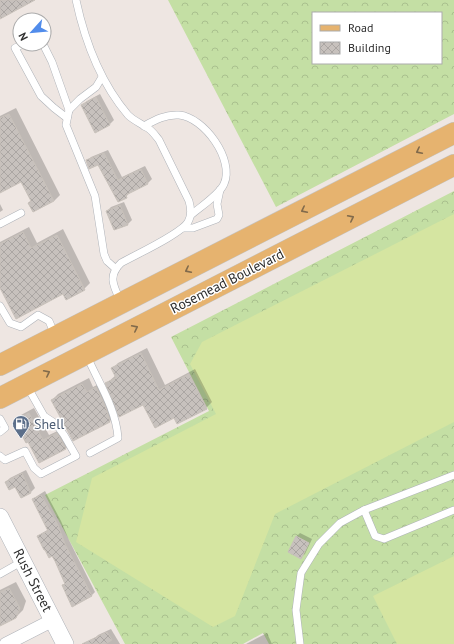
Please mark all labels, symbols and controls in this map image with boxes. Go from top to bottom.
north arrow [12,12,52,52]
legend [312,12,442,64]
text: Road [348,20,373,35]
text: N [15,30,31,43]
text: Building [348,40,391,55]
one-way arrow [416,146,424,154]
one-way arrow [300,205,308,213]
one-way arrow [346,215,354,223]
street label: Rosemead Boulevard [167,245,287,317]
one-way arrow [185,265,192,272]
one-way arrow [131,326,138,333]
one-way arrow [43,371,50,378]
fuel station icon: Shell [11,414,31,439]
place label: Shell [34,415,64,433]
street label: Rush Street [9,545,57,615]

